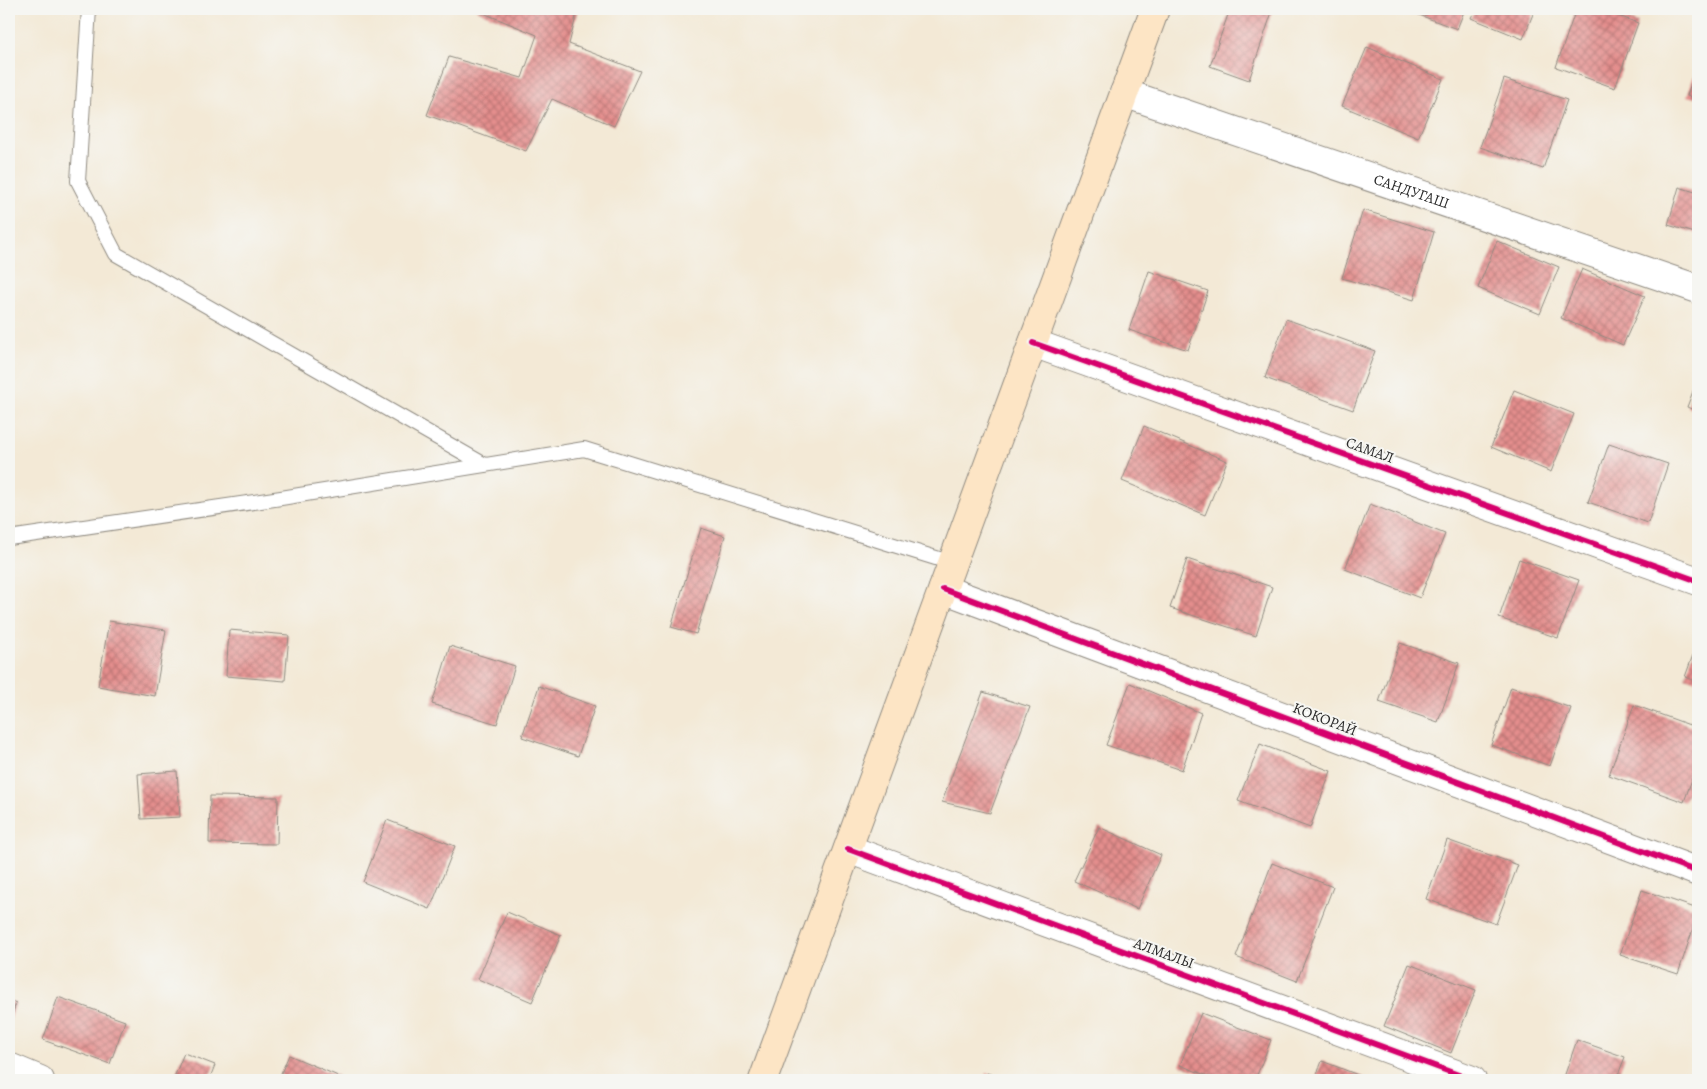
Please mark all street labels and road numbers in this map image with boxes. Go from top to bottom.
street label: САНДУГАШ [1371,169,1452,213]
street label: САМАЛ [1343,432,1397,468]
street label: КОКОРАЙ [1290,698,1360,740]
street label: АЛМАЛЫ [1130,932,1197,973]

